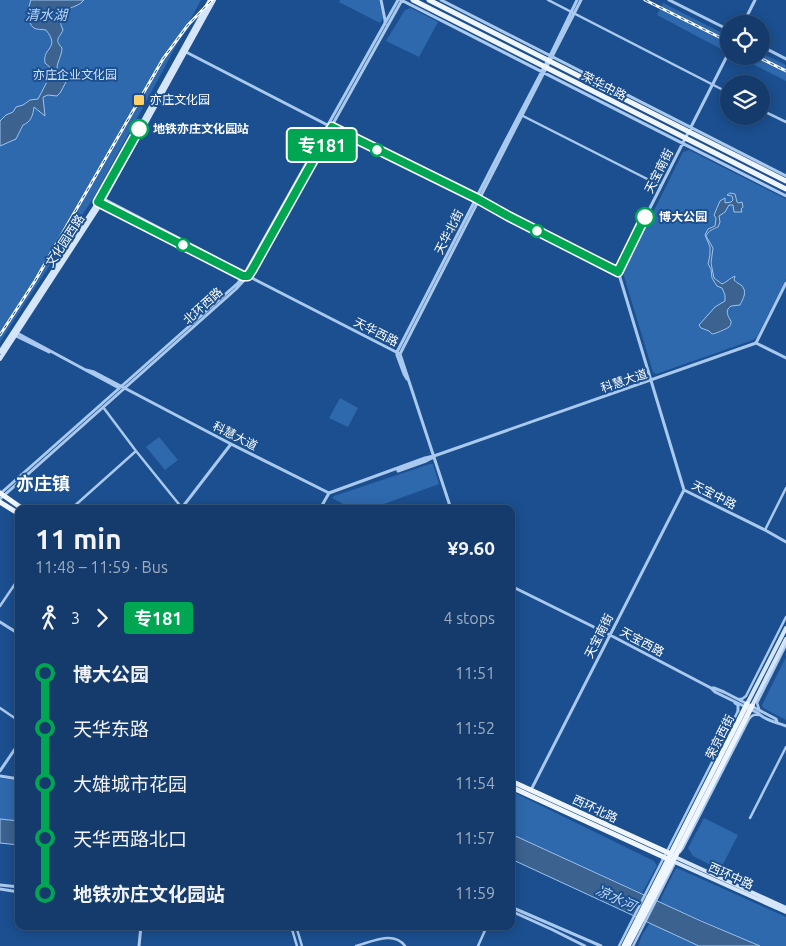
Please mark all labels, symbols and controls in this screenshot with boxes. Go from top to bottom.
water label: 清水湖 [25,7,69,23]
map controls [720,15,770,125]
button: locate [720,15,770,65]
park label: 亦庄企业文化园 [33,68,117,81]
street label: 荣华中路 [580,69,629,102]
button: layers [720,75,770,125]
marker: 亦庄文化园 [132,93,146,107]
place label: 亦庄文化园 [150,93,210,106]
marker: 地铁亦庄文化园站 [129,119,149,139]
place label: 地铁亦庄文化园站 [153,122,249,135]
line badge: 专181 [287,129,357,161]
text: 专181 [298,135,346,155]
unlabelled marker [370,143,384,157]
street label: 天宝南街 [642,146,675,195]
street label: 天华北街 [432,207,465,256]
marker: 博大公园 [635,207,655,227]
place label: 博大公园 [659,210,707,223]
street label: 文化园西路 [43,212,86,269]
unlabelled marker [530,224,544,238]
unlabelled marker [176,238,190,252]
street label: 北环西路 [180,285,225,327]
street label: 天华西路 [352,315,401,348]
street label: 科慧大道 [599,367,649,394]
street label: 科慧大道 [211,419,260,452]
district label: 亦庄镇 [16,473,70,493]
street label: 天宝中路 [690,478,739,511]
text: 11 min [35,523,122,554]
text: ¥9.60 [447,537,495,559]
text: 11:48 – 11:59 · Bus [35,558,168,576]
icon: walk [35,604,63,632]
icon: forward [88,604,116,632]
text: 专181 [134,608,183,628]
text: 3 [71,609,80,627]
text: 4 stops [443,609,495,627]
street label: 天宝南街 [582,611,615,660]
street label: 天宝西路 [618,625,666,659]
text: 博大公园 [73,663,149,685]
text: 11:51 [455,664,495,682]
street label: 荣京西街 [703,712,736,761]
text: 天华东路 [73,718,149,740]
text: 11:52 [455,719,495,737]
text: 大雄城市花园 [73,773,187,795]
text: 11:54 [455,774,495,792]
street label: 西环北路 [571,793,620,825]
text: 天华西路北口 [73,828,187,850]
text: 11:57 [455,829,495,847]
street label: 西环中路 [707,860,756,891]
water label: 凉水河 [594,882,641,915]
text: 地铁亦庄文化园站 [73,883,225,905]
text: 11:59 [455,884,495,902]

